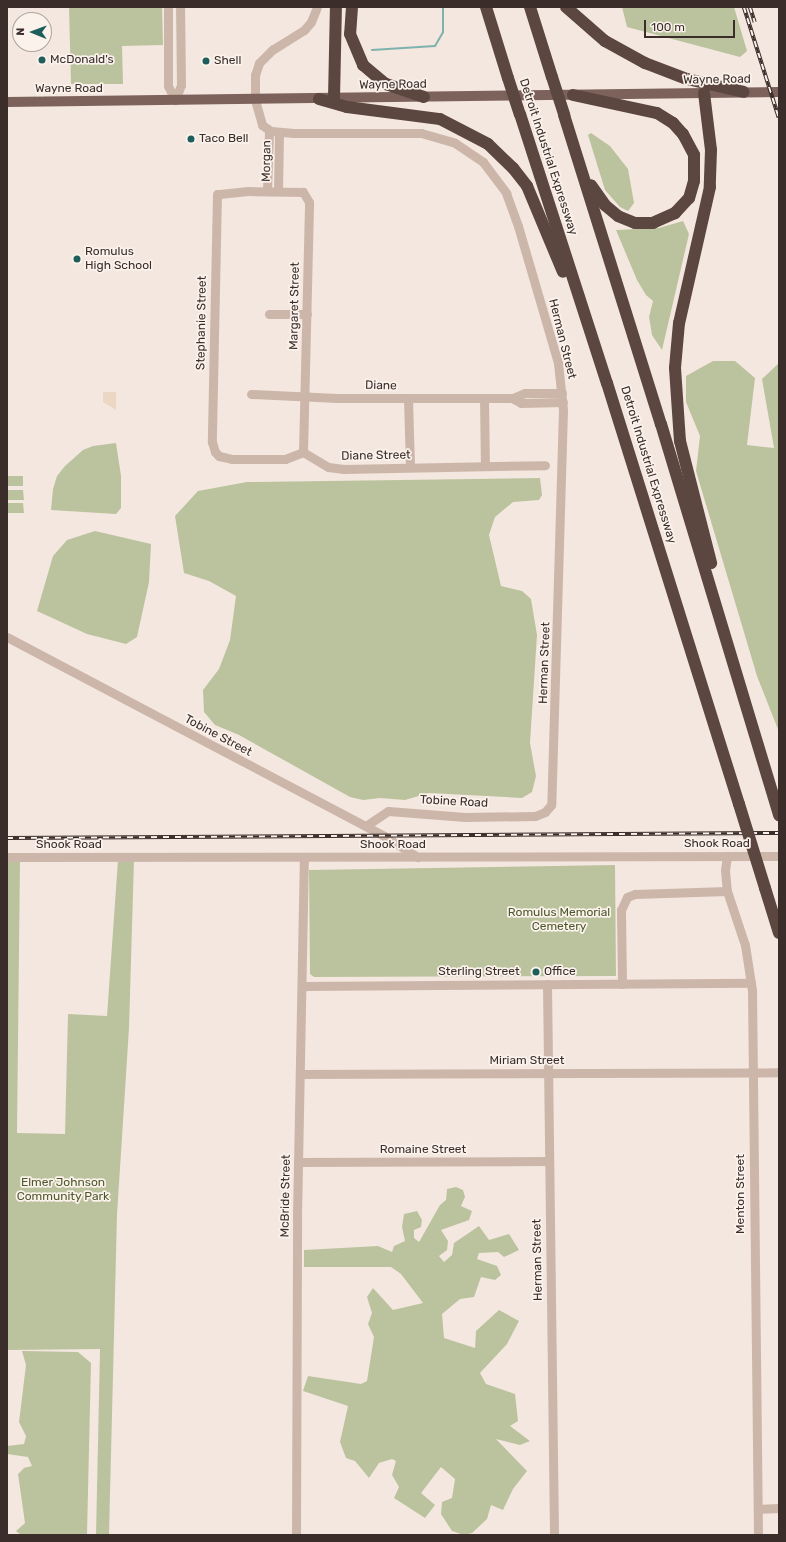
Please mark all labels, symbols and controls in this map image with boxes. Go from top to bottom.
north arrow [12,12,52,52]
scale bar [646,12,737,38]
text: 100 m [651,20,685,34]
text: N [14,28,27,36]
place label: McDonald's [50,53,114,67]
place label: Shell [214,54,241,68]
marker: McDonald's [37,55,47,65]
marker: Shell [201,56,211,66]
street label: Wayne Road [683,72,751,88]
street label: Wayne Road [359,77,427,93]
street label: Detroit Industrial Expressway [516,77,580,237]
street label: Wayne Road [35,82,103,96]
place label: Taco Bell [199,132,248,146]
marker: Taco Bell [186,134,196,144]
street label: Morgan [259,140,275,182]
place label: Romulus High School [85,245,152,273]
marker: Romulus High School [72,254,82,264]
street label: Margaret Street [287,262,303,350]
street label: Stephanie Street [194,276,210,370]
street label: Herman Street [545,297,579,381]
street label: Diane [365,379,397,393]
street label: Detroit Industrial Expressway [617,385,679,545]
street label: Diane Street [341,448,411,464]
street label: Herman Street [536,622,554,704]
street label: Tobine Street [182,712,254,760]
street label: Tobine Road [420,793,488,811]
street label: Shook Road [684,837,750,851]
street label: Shook Road [36,838,102,852]
street label: Shook Road [360,838,426,852]
park label: Romulus Memorial Cemetery [508,906,610,934]
street label: Sterling Street [438,965,520,979]
place label: Office [544,965,576,979]
marker: Office [531,967,541,977]
street label: Miriam Street [490,1054,564,1068]
street label: Romaine Street [380,1143,466,1157]
street label: McBride Street [278,1154,294,1238]
street label: Menton Street [734,1154,748,1234]
park label: Elmer Johnson Community Park [17,1176,109,1204]
street label: Herman Street [530,1219,546,1301]

